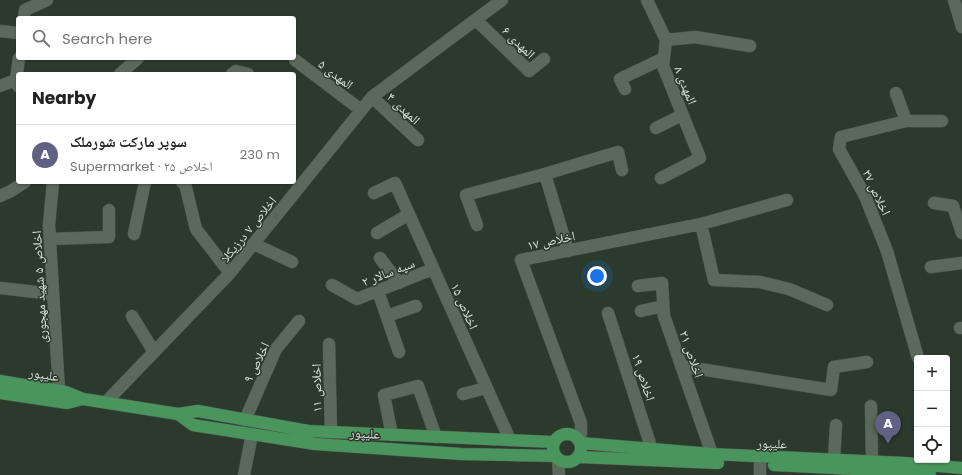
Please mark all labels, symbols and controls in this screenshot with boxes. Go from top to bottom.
search box [16,16,296,60]
street label: المهدی ۶ [498,22,540,63]
icon: search [30,27,52,49]
text: Search here [62,28,152,49]
street label: المهدی ۵ [314,55,357,94]
street label: المهدی ۸ [669,63,702,107]
text: Nearby [32,86,96,110]
street label: المهدی ۴ [383,88,425,129]
text: سوپر مارکت شورملک [70,131,187,152]
text: A [40,145,50,164]
text: 230 m [240,145,280,164]
text: Supermarket · اخلاص ۲۵ [70,157,213,176]
street label: اخلاص ۲۷ [858,166,895,218]
street label: اخلاص ۷ درزیکلا [216,192,281,266]
street label: اخلاص ۱۷ [525,226,577,255]
street label: اخلاص ۵ شهید مهجوری [27,230,52,344]
street label: سپه سالار ۲ [359,254,417,291]
your location [587,266,607,286]
street label: اخلاص ۱۵ [446,280,483,332]
street label: اخلاص ۲۱ [675,328,708,380]
street label: اخلاص ۹ [239,339,274,386]
street label: اخلاص ۱۹ [627,351,660,403]
map controls [914,355,950,463]
button: + [914,355,950,391]
street label: علیپور [27,363,61,386]
street label: اخلاص ۱۱ [307,363,326,413]
button: − [914,391,950,427]
pin: A [875,411,901,444]
street label: علیپور [348,423,381,444]
button: locate [914,427,950,463]
street label: علیپور [756,433,788,454]

